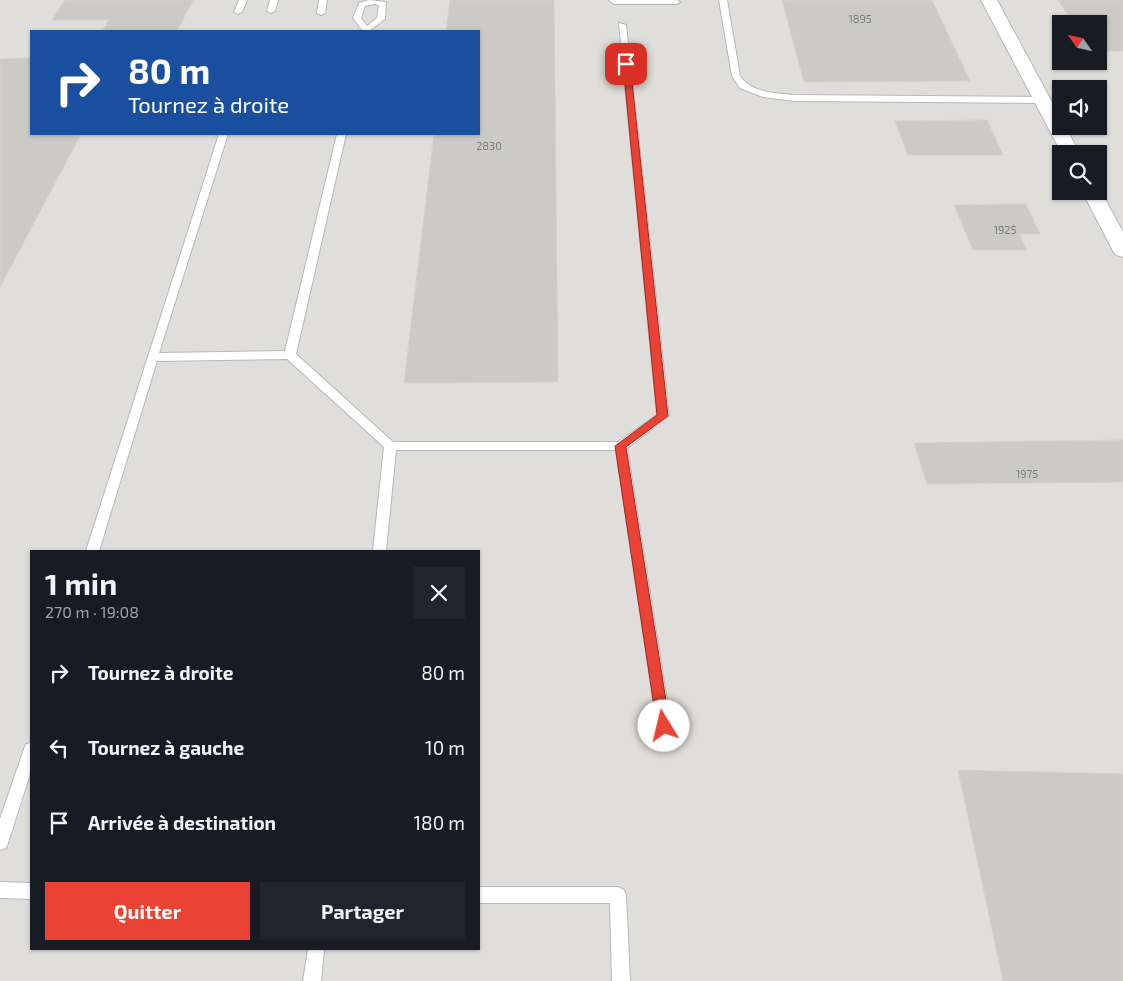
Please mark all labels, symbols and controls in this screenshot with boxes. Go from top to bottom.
house number: 1895 [848,12,872,25]
north arrow [1052,15,1108,70]
map controls [1052,15,1107,200]
pin [605,43,647,85]
text: 80 m [128,49,210,91]
icon: right [45,50,110,115]
icon: arrive [612,50,640,78]
button: sound [1052,80,1107,135]
text: Tournez à droite [128,91,289,117]
house number: 2830 [476,139,502,152]
button: search [1052,145,1107,200]
house number: 1925 [994,223,1016,236]
house number: 1975 [1016,467,1038,480]
text: 1 min [45,565,117,601]
button: close [413,567,465,619]
text: 270 m · 19:08 [45,602,139,621]
icon: right [45,659,73,687]
text: Tournez à droite [88,661,234,684]
text: 80 m [421,661,465,684]
position arrow [637,699,689,751]
icon: left [45,734,73,762]
text: Tournez à gauche [88,736,244,759]
text: 10 m [425,736,465,759]
icon: arrive [45,809,73,837]
text: Arrivée à destination [88,811,276,834]
text: 180 m [414,811,465,834]
button: Quitter [45,882,250,940]
button: Partager [260,882,465,940]

